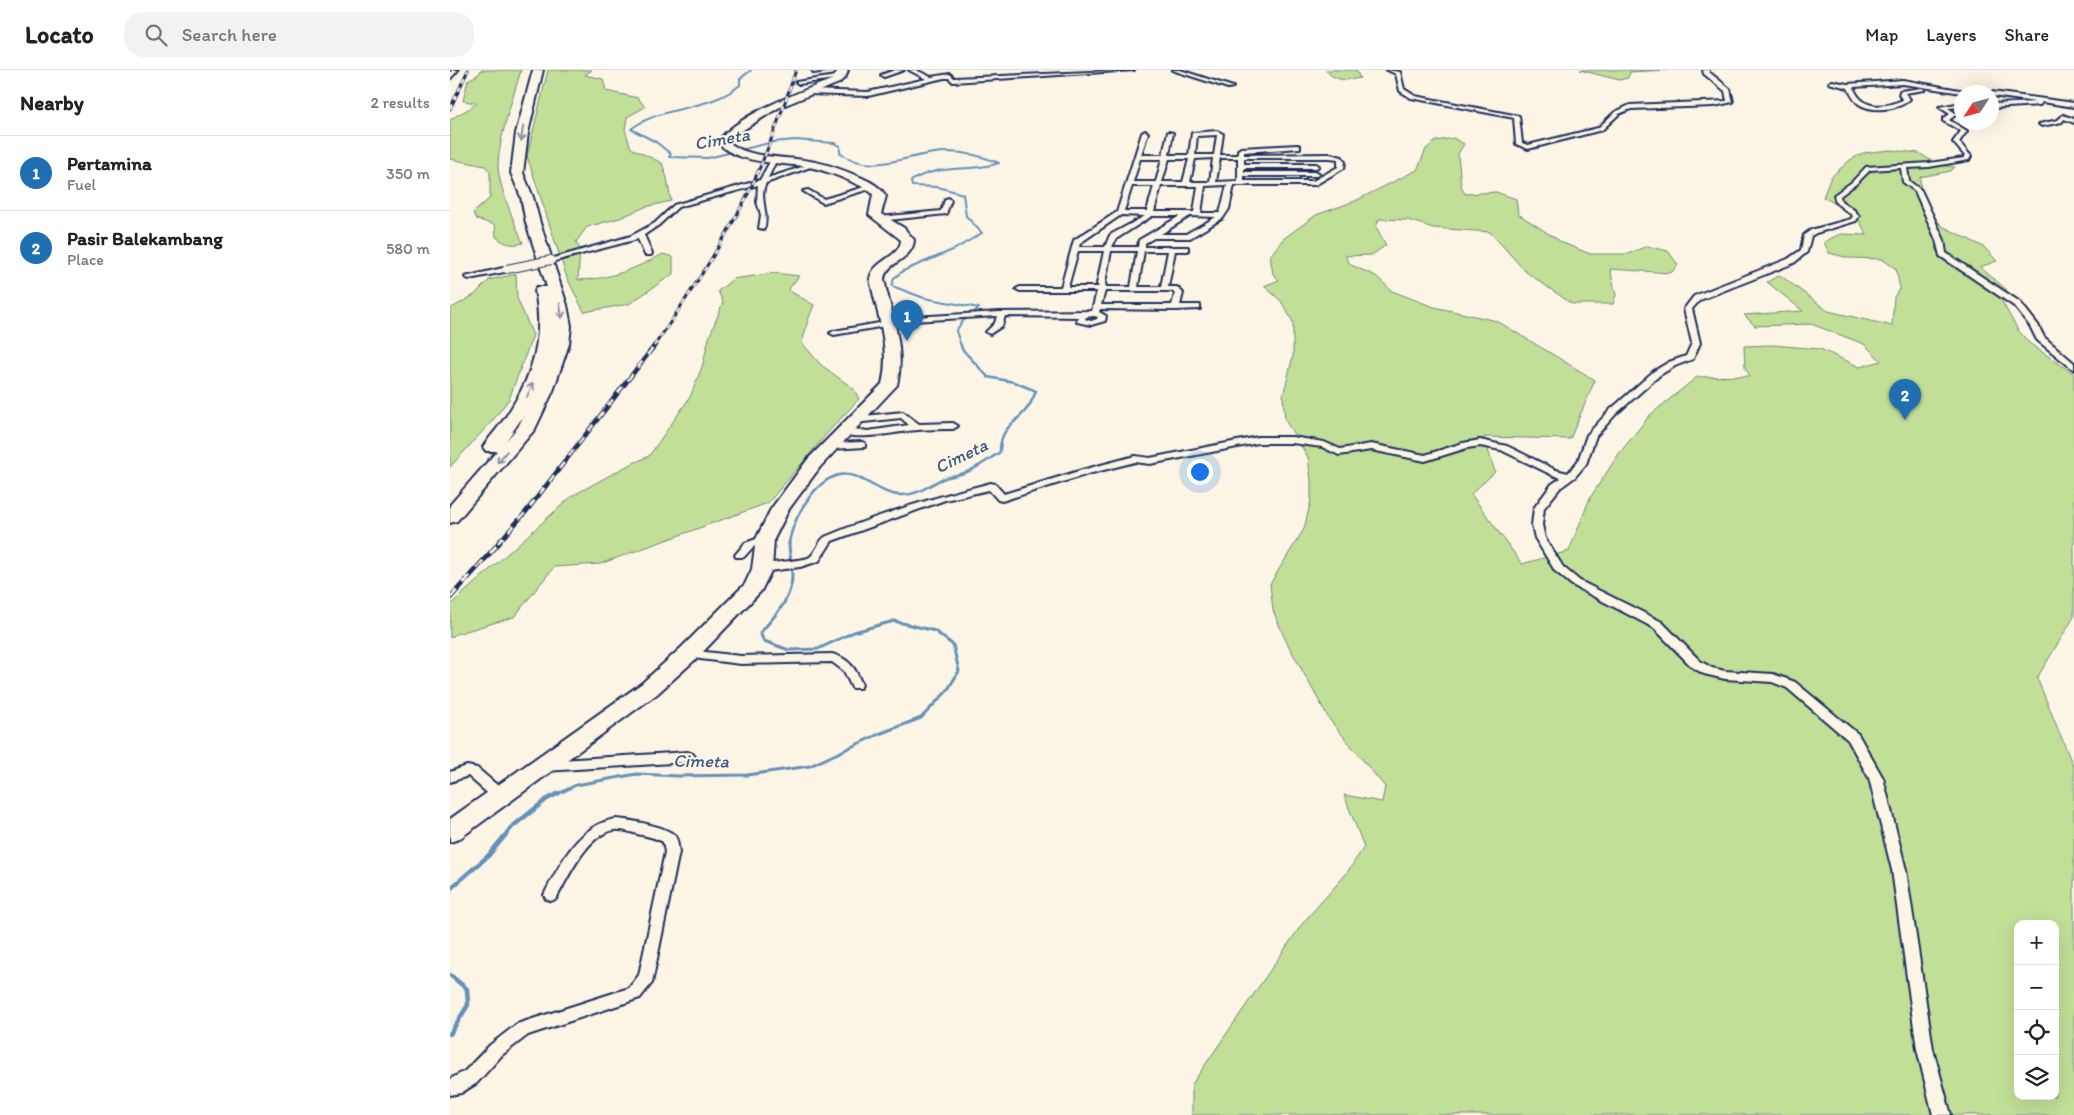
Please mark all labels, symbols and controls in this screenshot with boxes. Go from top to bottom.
search box [124,12,474,57]
text: Locato [25,20,94,49]
icon: search [142,21,170,49]
text: Search here [182,23,277,46]
text: Map [1865,24,1898,46]
text: Layers [1926,24,1976,46]
text: Share [2004,24,2049,46]
north arrow [1954,85,1999,130]
text: Nearby [20,90,84,115]
text: 2 results [370,93,430,112]
water label: Cimeta [693,123,752,155]
one-way arrow [517,126,527,142]
text: Pertamina [67,152,152,175]
text: 1 [32,164,40,183]
text: 350 m [386,164,430,183]
text: Fuel [67,175,96,194]
text: Pasir Balekambang [67,227,223,250]
text: 2 [32,239,40,258]
text: 580 m [386,239,430,258]
text: Place [67,250,104,269]
pin: 1 [891,300,923,341]
one-way arrow [556,302,566,318]
pin: 2 [1889,379,1921,420]
one-way arrow [525,383,535,398]
water label: Cimeta [931,434,992,478]
one-way arrow [497,450,508,463]
your location [1187,459,1213,485]
water label: Cimeta [673,750,730,772]
map controls [2014,920,2059,1100]
button: + [2014,920,2059,965]
button: − [2014,965,2059,1010]
button: locate [2014,1010,2059,1055]
button: layers [2014,1055,2059,1100]

